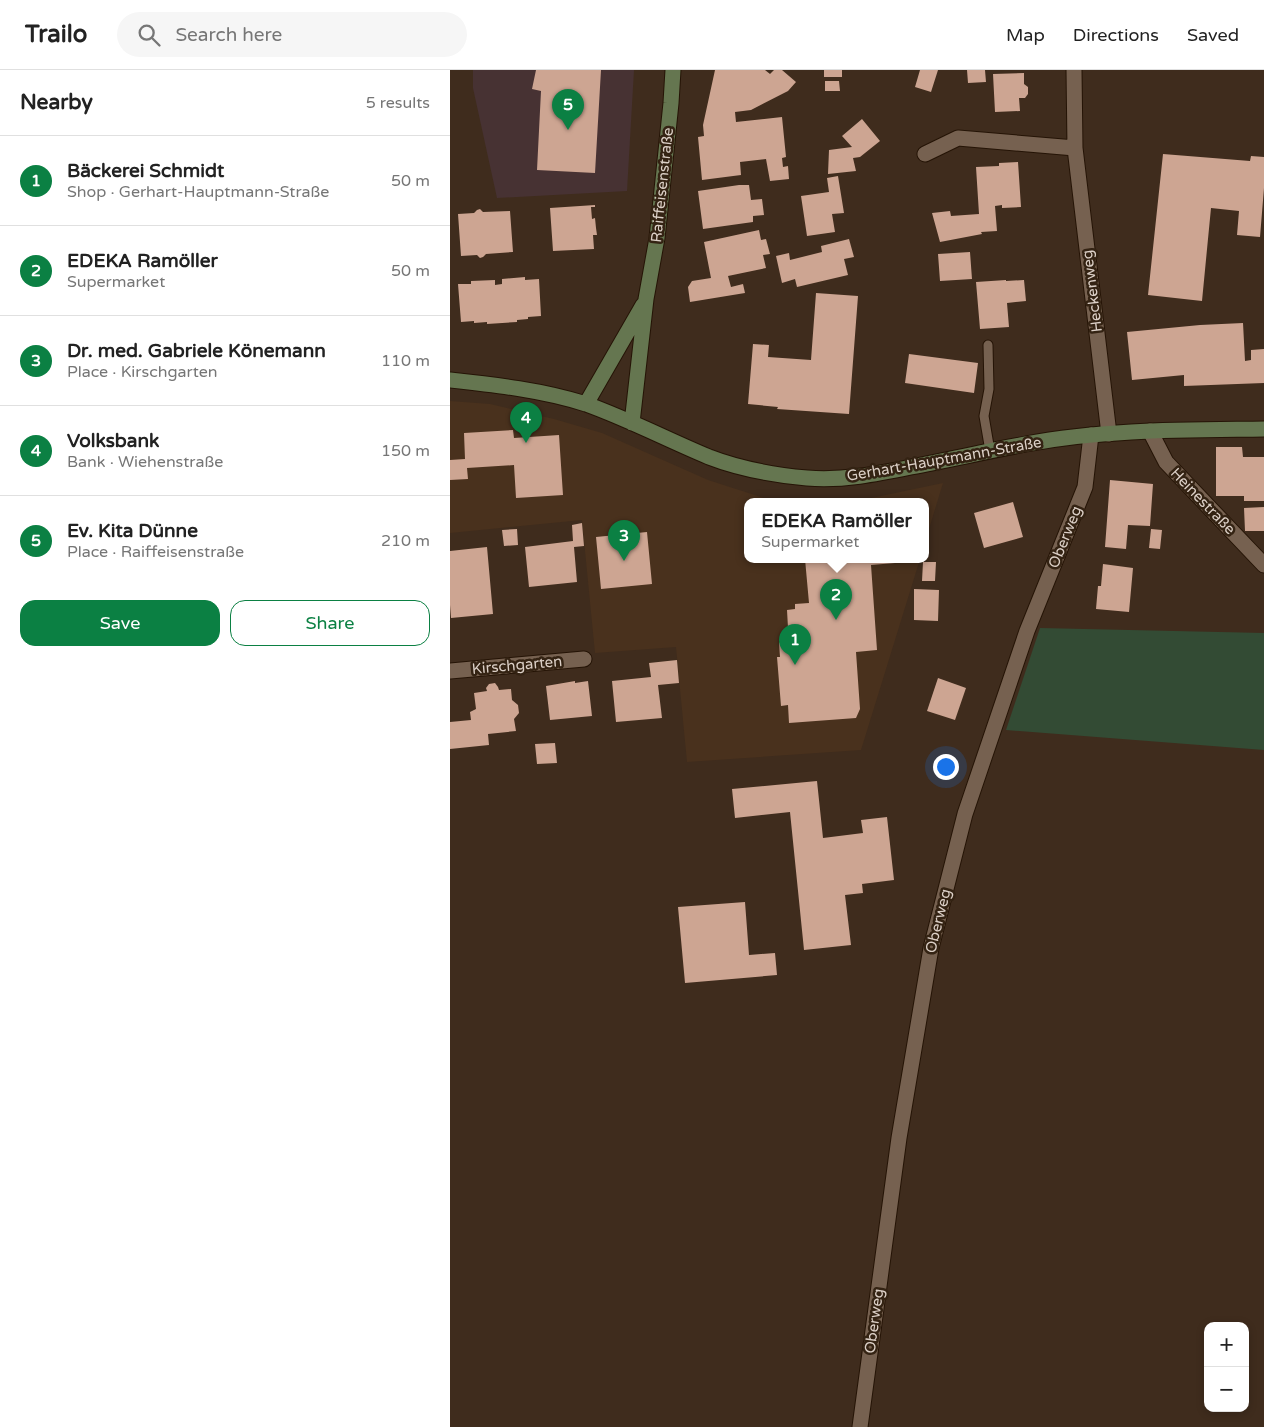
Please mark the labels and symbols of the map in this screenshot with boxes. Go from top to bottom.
pin: 5 [552,89,584,130]
street label: Raiffeisenstraße [647,127,677,243]
street label: Heckenweg [1078,249,1106,333]
pin: 4 [510,402,542,443]
street label: Gerhart-Hauptmann-Straße [845,433,1043,485]
street label: Heinestraße [1167,464,1239,538]
street label: Oberweg [1044,503,1086,571]
pin: 3 [608,520,640,561]
pin: 2 [820,579,852,620]
pin: 1 [779,624,811,665]
street label: Kirschgarten [471,652,563,678]
your location [933,754,959,780]
street label: Oberweg [921,887,955,955]
street label: Oberweg [861,1287,887,1355]

